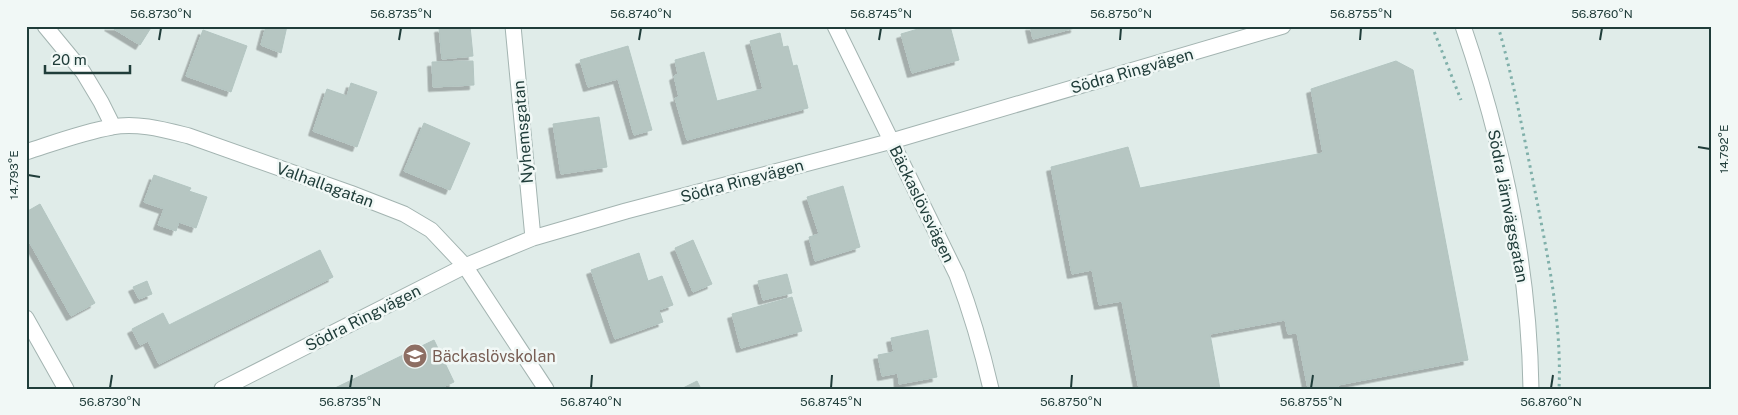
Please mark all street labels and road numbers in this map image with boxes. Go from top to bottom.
street label: Södra Ringvägen [1068,44,1196,98]
street label: Nyhemsgatan [509,80,537,184]
street label: Södra Järnvägsgatan [1484,128,1532,284]
street label: Bäckaslövsvägen [885,142,959,266]
street label: Södra Ringvägen [678,155,806,207]
street label: Valhallagatan [274,159,376,211]
street label: Södra Ringvägen [302,281,424,355]

